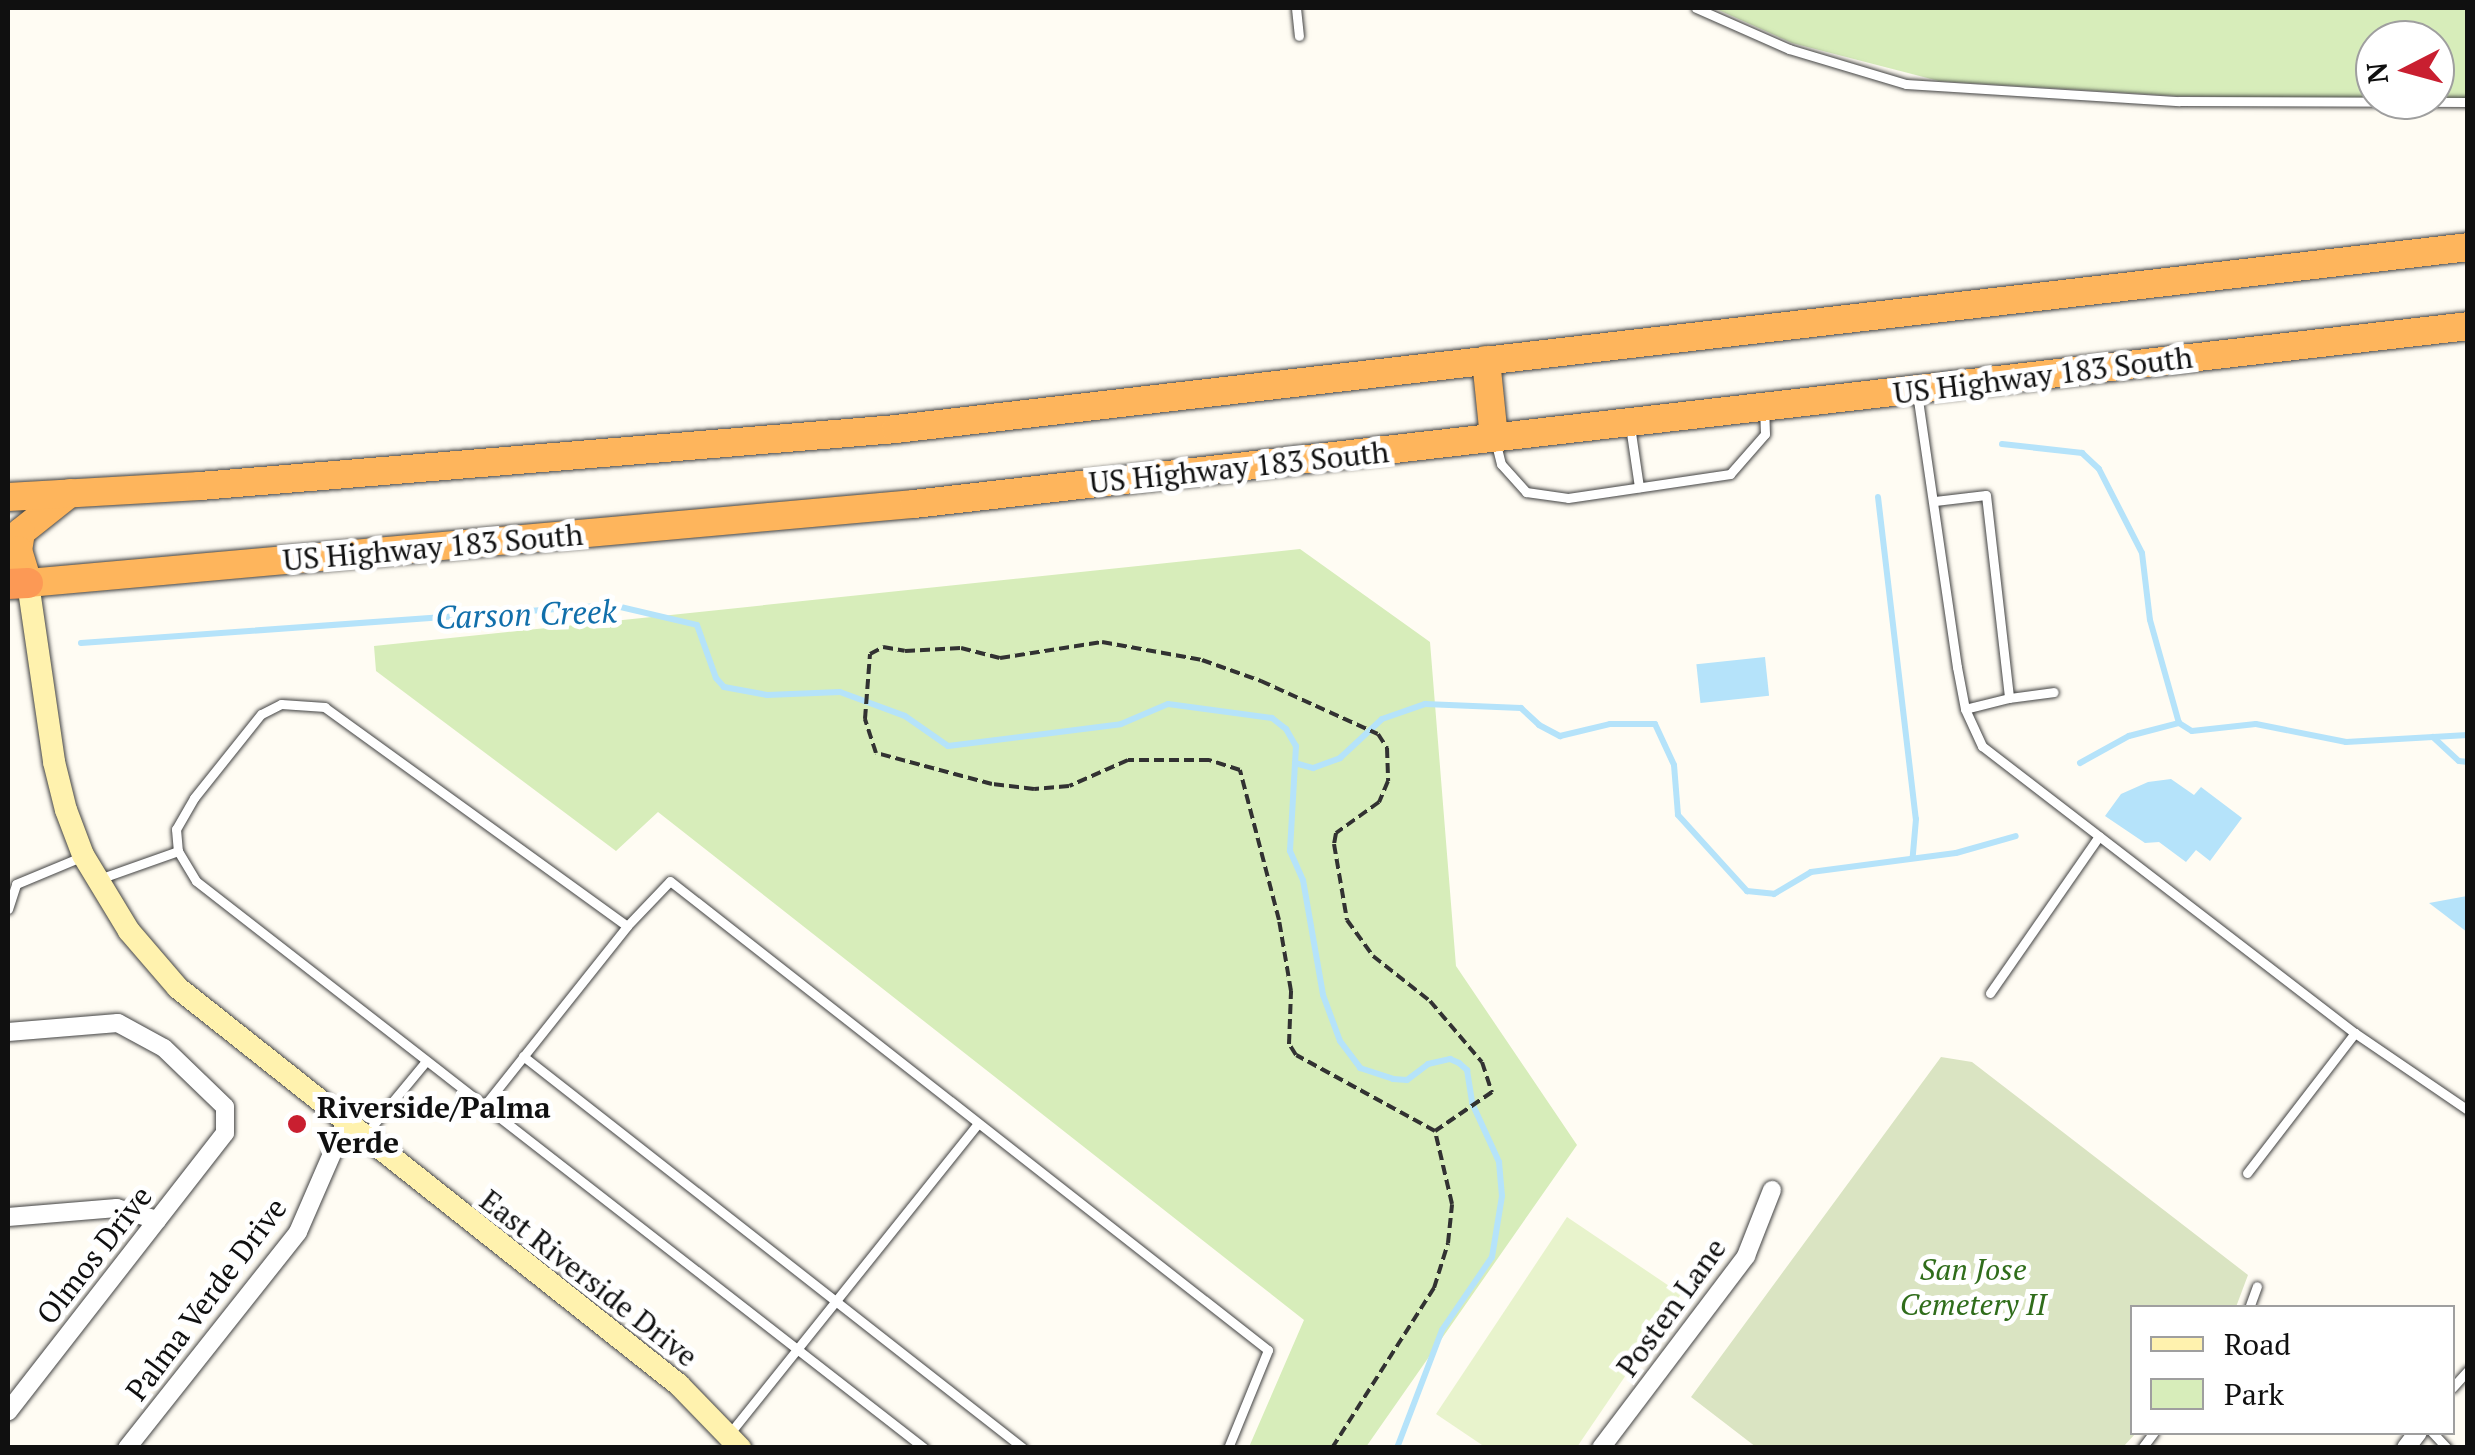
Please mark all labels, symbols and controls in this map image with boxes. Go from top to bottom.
north arrow [2355,20,2455,120]
text: N [2357,60,2396,85]
street label: US Highway 183 South [1891,339,2195,411]
street label: US Highway 183 South [1087,433,1391,501]
street label: US Highway 183 South [281,516,585,578]
water label: Carson Creek [435,592,617,636]
place label: Riverside/Palma Verde [317,1089,551,1160]
marker: Riverside/Palma Verde [286,1113,308,1135]
street label: Olmos Drive [29,1179,159,1331]
street label: East Riverside Drive [473,1182,705,1374]
street label: Palma Verde Drive [118,1190,294,1408]
street label: Posten Lane [1609,1231,1733,1383]
park label: San Jose Cemetery II [1900,1251,2046,1322]
legend [2130,1305,2455,1435]
text: Road [2224,1324,2291,1364]
text: Park [2224,1374,2284,1414]

